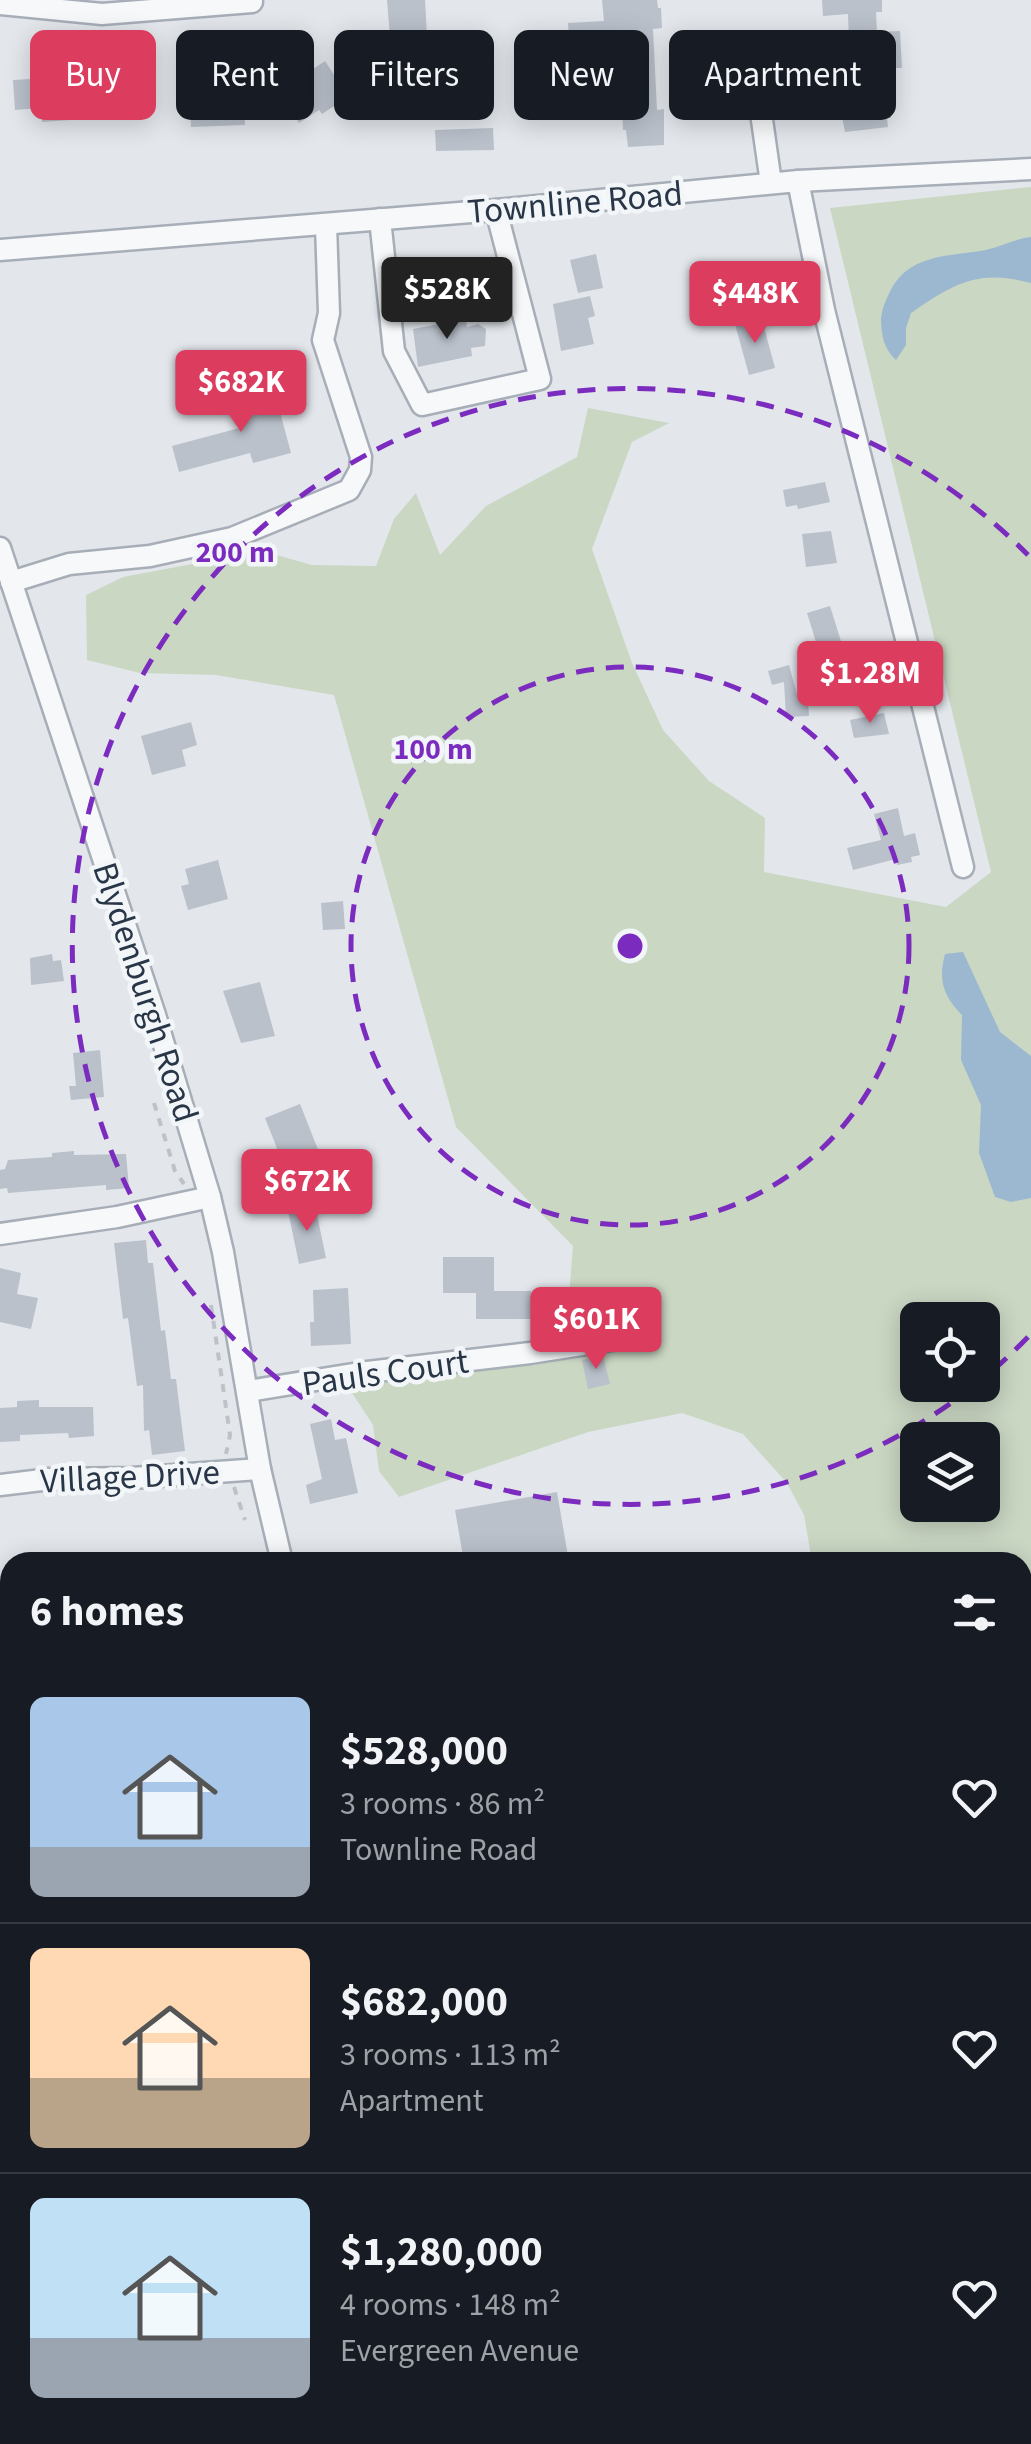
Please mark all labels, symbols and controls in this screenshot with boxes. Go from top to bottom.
chip: Buy [30,30,156,120]
chip: Rent [176,30,314,120]
chip: Filters [334,30,494,120]
chip: New [514,30,649,120]
chip: Apartment [669,30,896,120]
street label: Townline Road [465,169,685,237]
pin: $528K [377,257,517,342]
pin: $448K [685,261,825,346]
text: $528K [403,266,491,312]
text: $448K [711,270,799,316]
pin: $682K [171,350,311,435]
text: $682K [197,359,285,405]
text: 200 m [195,531,275,574]
pin: $1.28M [789,641,951,726]
text: $1.28M [819,650,921,696]
text: 100 m [393,728,473,771]
street label: Blydenburgh Road [79,856,211,1129]
centre of rings [612,928,648,964]
pin: $672K [237,1149,377,1234]
text: $672K [263,1158,351,1204]
pin: $601K [526,1287,666,1372]
text: $601K [552,1296,640,1342]
map controls [900,1302,1000,1522]
button: locate [900,1302,1000,1402]
street label: Pauls Court [299,1337,472,1409]
button: layers [900,1422,1000,1522]
street label: Village Drive [39,1447,221,1507]
text: 6 homes [30,1582,184,1642]
icon: filters [947,1585,1002,1640]
text: $528,000 [340,1721,508,1781]
icon: home [110,1737,230,1857]
icon: heart [947,1770,1002,1825]
text: 3 rooms · 86 m² [340,1781,545,1827]
text: Townline Road [340,1827,537,1873]
text: $682,000 [340,1972,508,2032]
icon: home [110,1988,230,2108]
icon: heart [947,2021,1002,2076]
text: 3 rooms · 113 m² [340,2032,561,2078]
text: Apartment [340,2078,483,2124]
text: $1,280,000 [340,2222,543,2282]
icon: home [110,2238,230,2358]
icon: heart [947,2271,1002,2326]
text: 4 rooms · 148 m² [340,2282,561,2328]
text: Evergreen Avenue [340,2328,579,2374]

